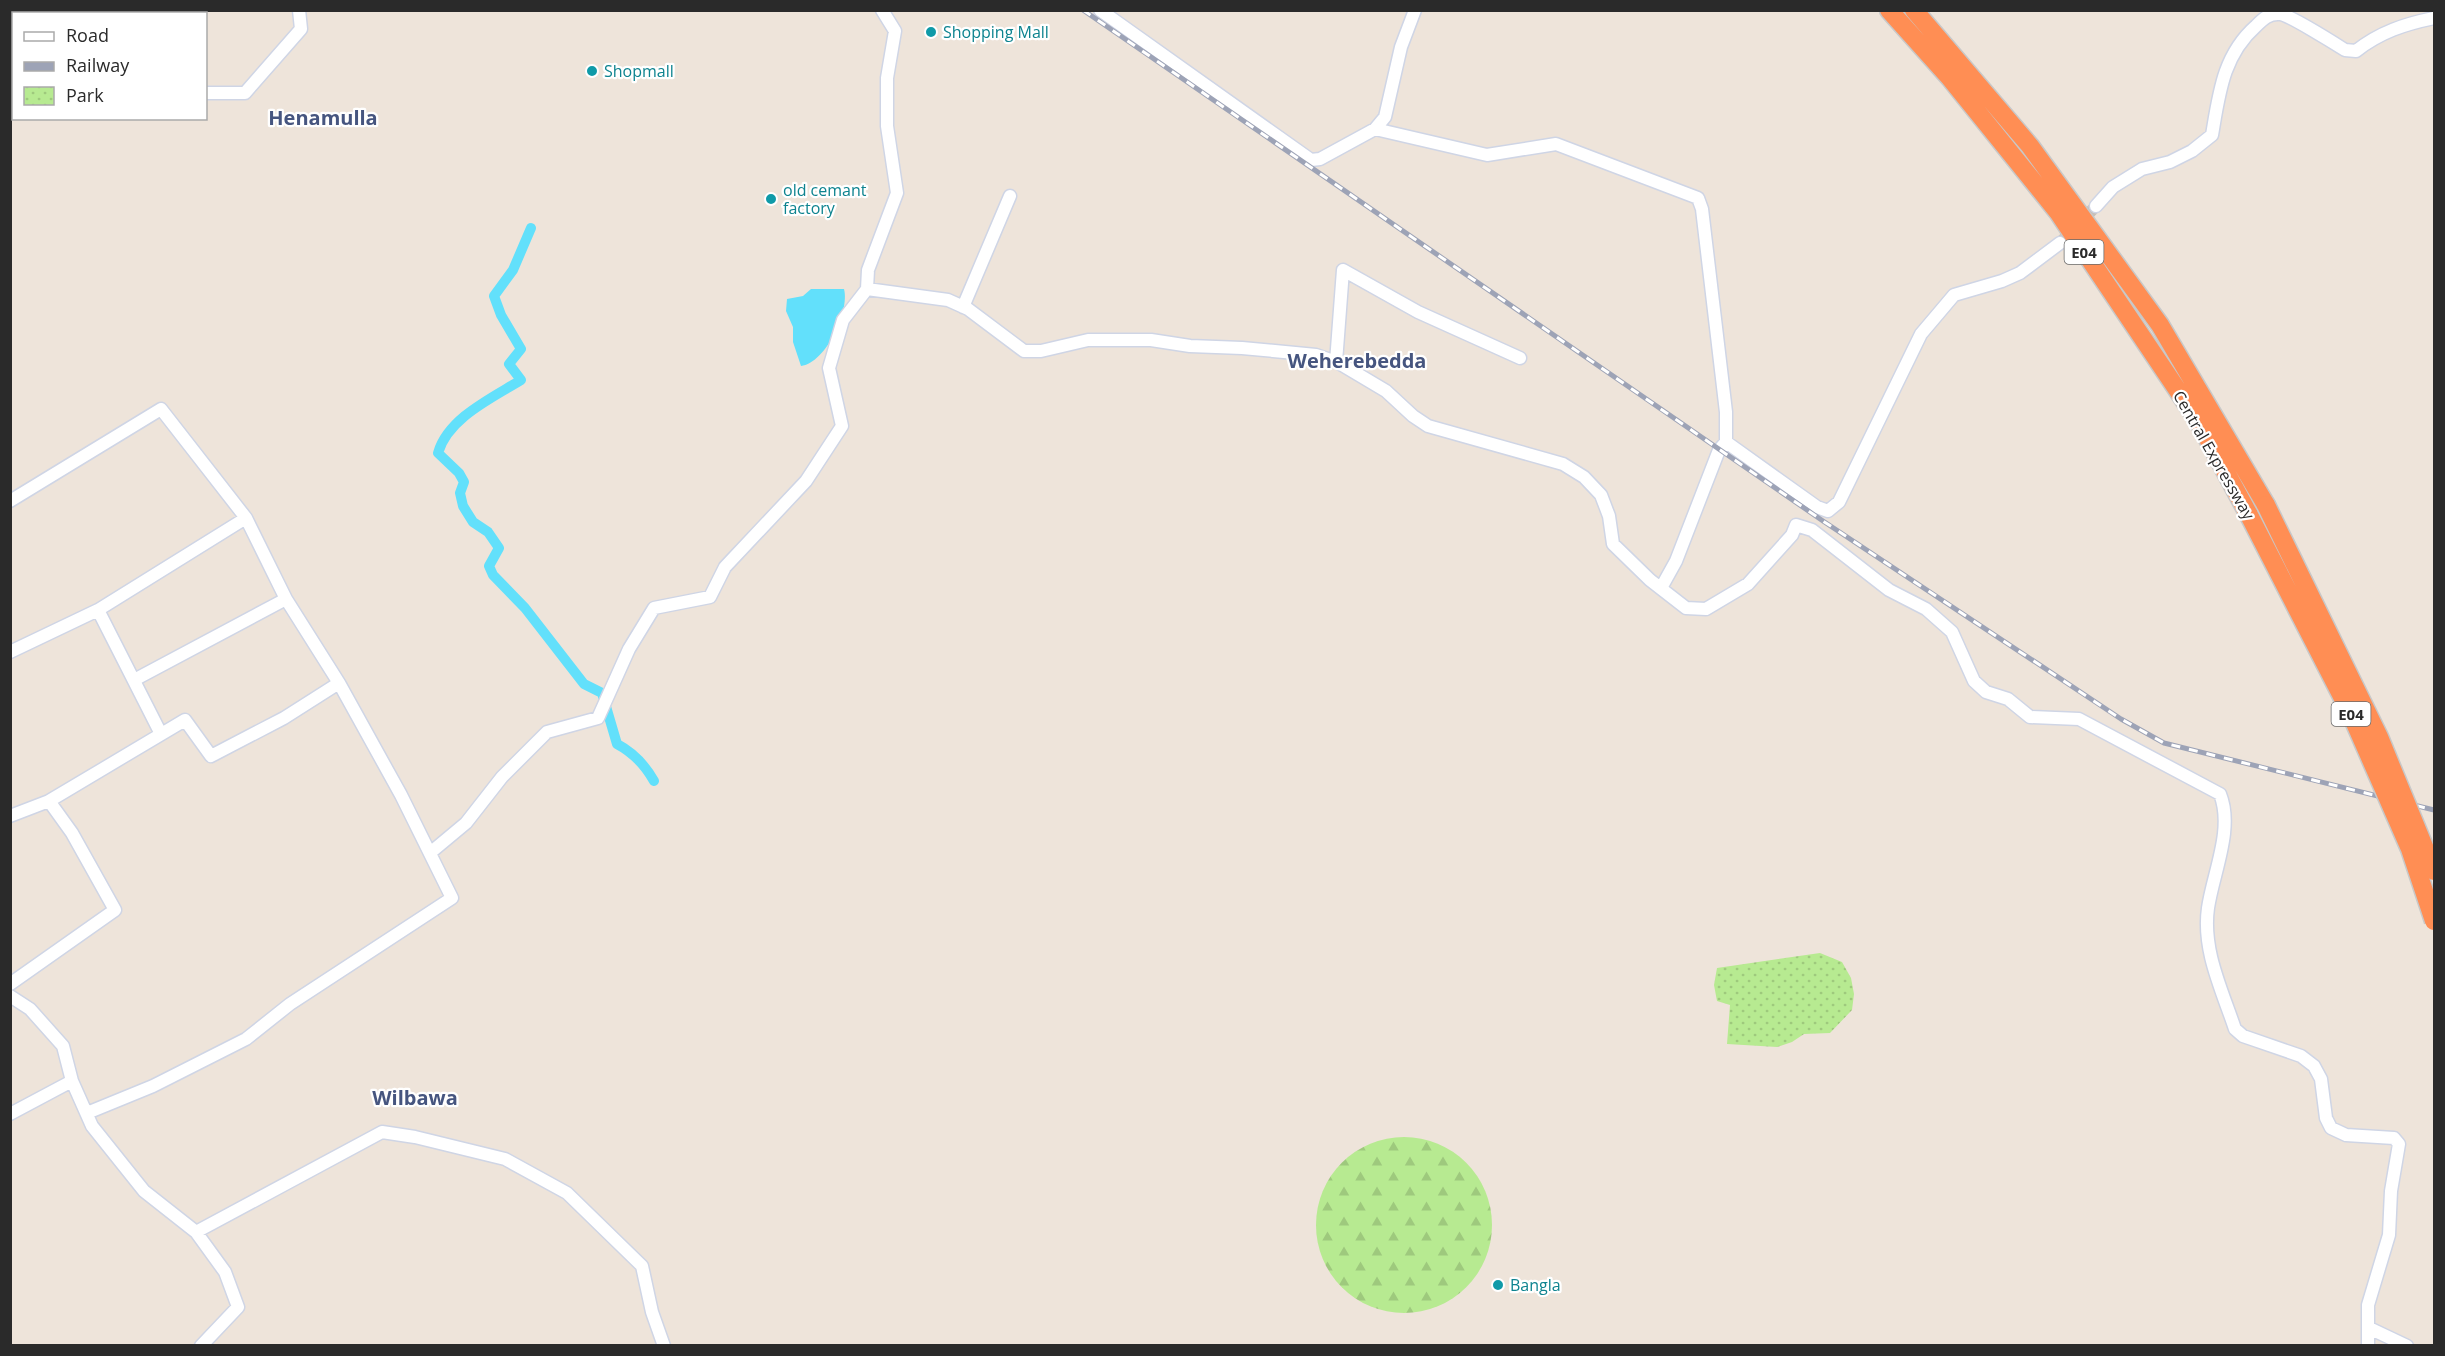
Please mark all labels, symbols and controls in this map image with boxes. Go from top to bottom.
legend [12,12,207,120]
place label: Shopping Mall [943,21,1049,43]
text: Road [66,23,109,47]
marker: Shopping Mall [924,25,938,39]
text: Railway [66,53,130,77]
place label: Shopmall [604,60,674,82]
marker: Shopmall [585,64,599,78]
text: Park [66,83,104,107]
district label: Henamulla [268,104,378,131]
place label: old cemant factory [783,179,867,219]
marker: old cemant factory [764,192,778,206]
road number: E04 [2064,240,2104,264]
district label: Weherebedda [1288,347,1426,374]
street label: Central Expressway [2168,387,2260,524]
road number: E04 [2332,702,2370,726]
district label: Wilbawa [372,1084,458,1111]
place label: Bangla [1510,1274,1561,1296]
marker: Bangla [1491,1278,1505,1292]

